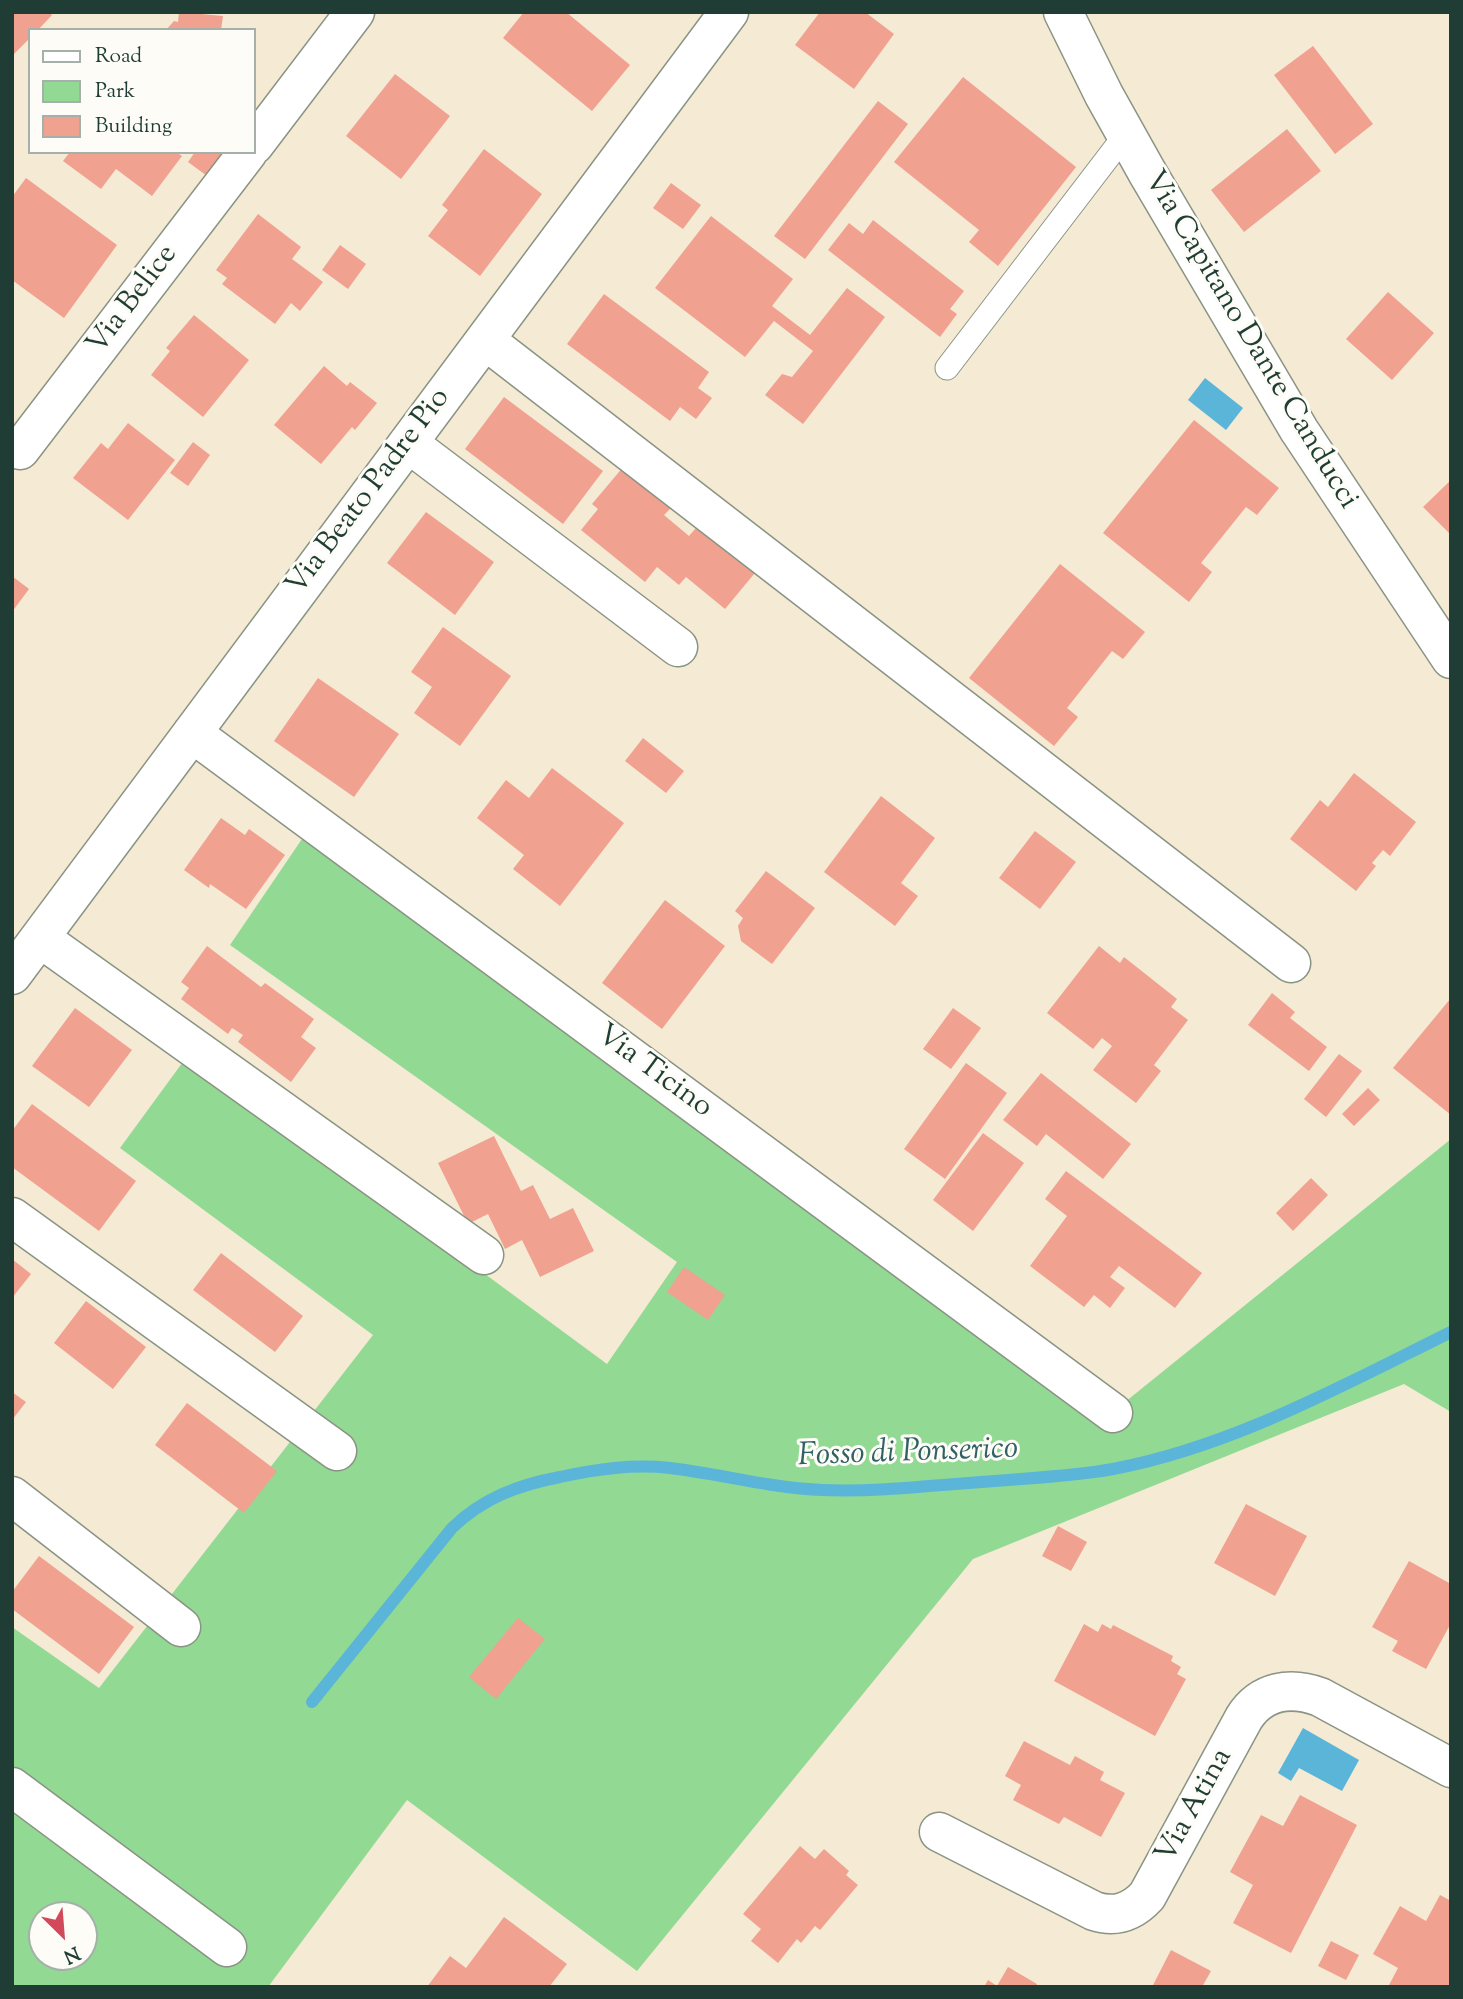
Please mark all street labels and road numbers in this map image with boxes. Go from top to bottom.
street label: Via Capitano Dante Canducci [1134,165,1364,517]
street label: Via Belice [81,239,187,363]
street label: Via Beato Padre Pio [280,382,460,604]
street label: Via Ticino [588,1019,718,1127]
street label: Via Atina [1150,1743,1242,1871]

